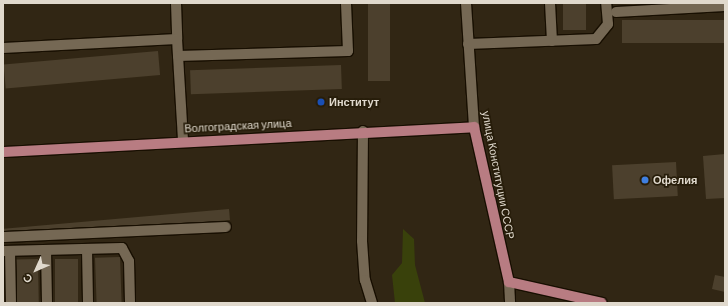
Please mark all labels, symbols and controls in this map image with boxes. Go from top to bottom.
place label: Институт [329,95,379,109]
marker: Институт [316,97,326,107]
street label: улица Конституции СССР [479,110,517,240]
street label: Волгоградская улица [184,117,292,135]
place label: Офелия [653,173,697,187]
marker: Офелия [640,175,650,185]
north arrow [16,250,56,290]
text: С [20,271,35,286]

